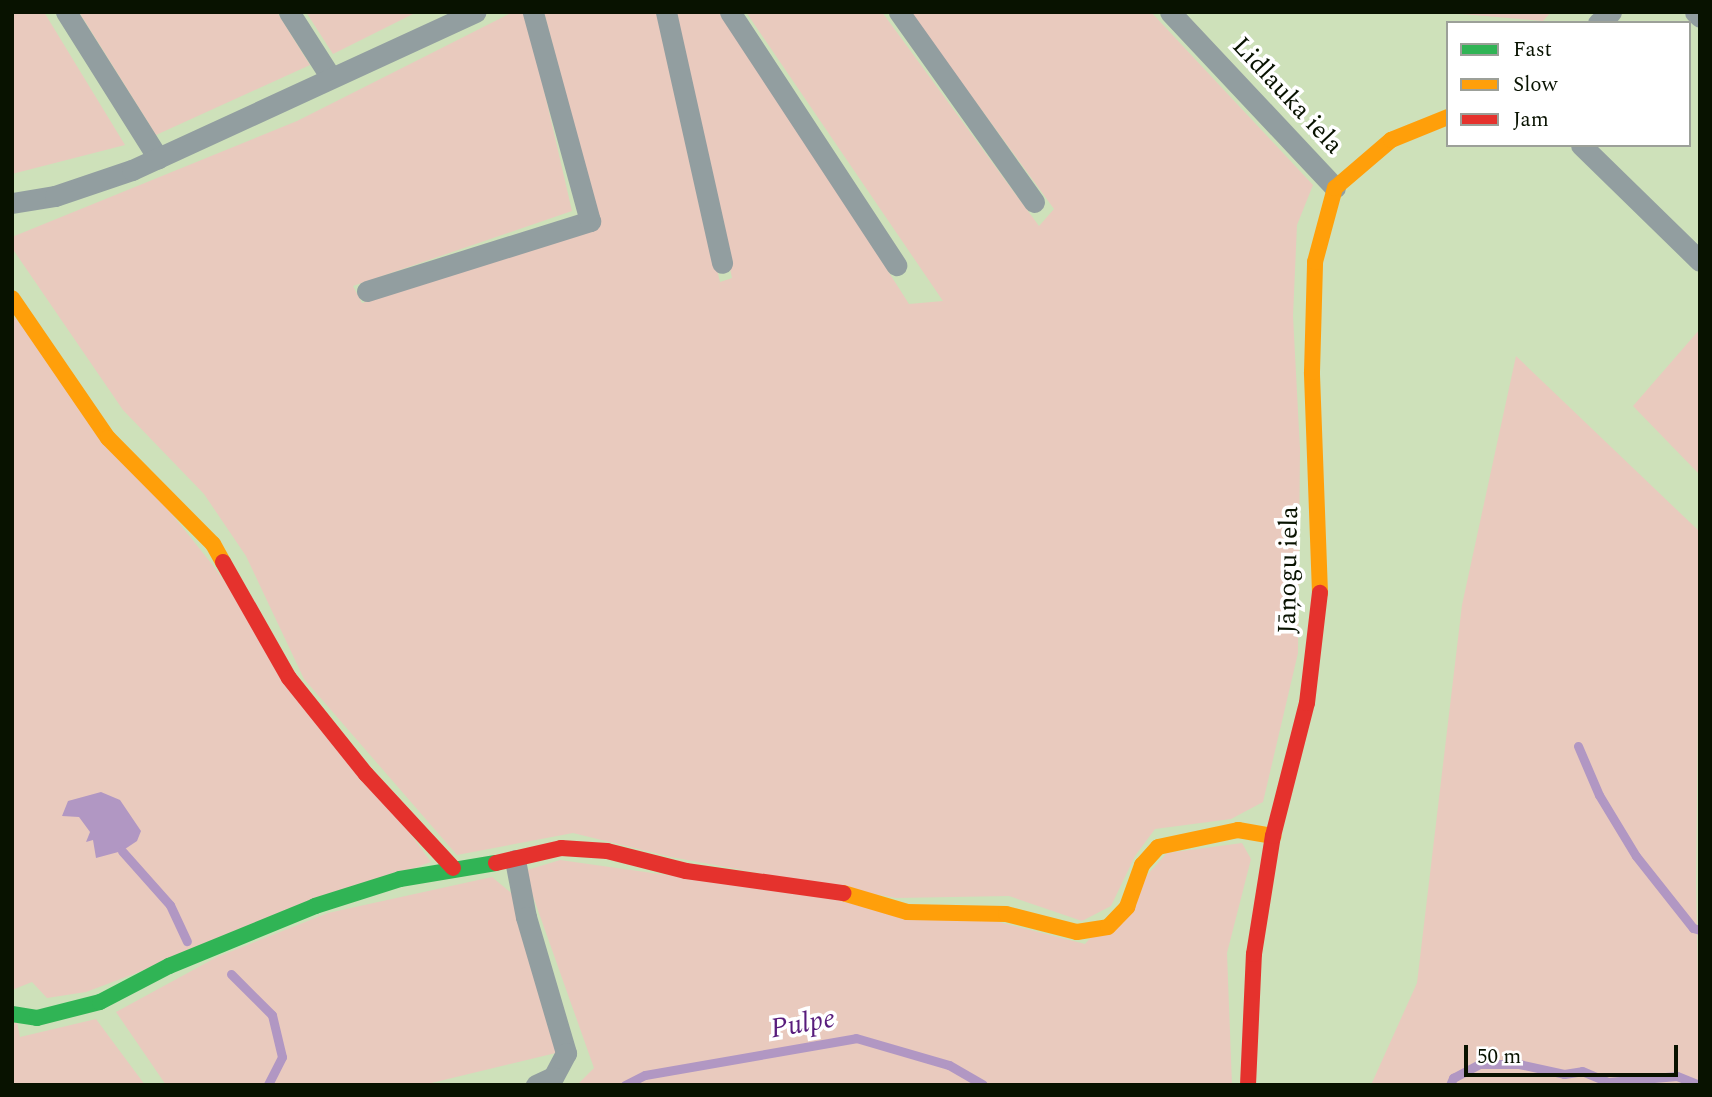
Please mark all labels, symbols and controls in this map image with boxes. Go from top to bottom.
legend [1446,21,1691,147]
street label: Lidlauka iela [1225,31,1349,161]
text: Fast [1513,34,1552,66]
text: Slow [1513,69,1557,101]
text: Jam [1513,104,1549,136]
street label: Jāņogu iela [1272,506,1306,634]
water label: Pulpe [768,1002,838,1046]
scale bar [1467,1030,1680,1074]
text: 50 m [1477,1041,1521,1073]

